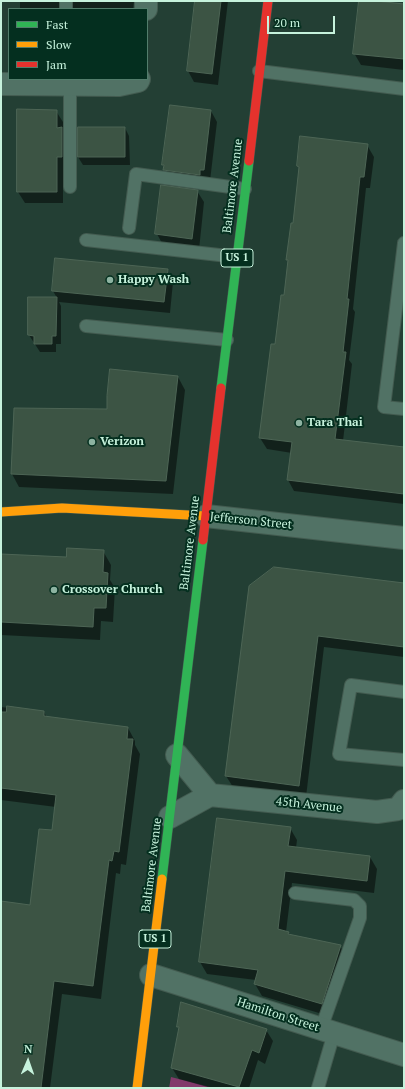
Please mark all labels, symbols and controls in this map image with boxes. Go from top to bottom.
legend [8,8,148,80]
scale bar [269,8,337,34]
text: 20 m [274,15,300,30]
text: Fast [46,17,68,32]
text: Slow [46,37,71,52]
text: Jam [46,57,67,72]
street label: Baltimore Avenue [220,138,246,234]
road number: US 1 [221,249,253,267]
place label: Happy Wash [118,273,189,287]
marker: Happy Wash [105,275,115,285]
place label: Tara Thai [307,416,363,430]
marker: Tara Thai [294,418,304,428]
place label: Verizon [100,435,144,449]
marker: Verizon [87,437,97,447]
street label: Baltimore Avenue [177,495,203,591]
street label: Jefferson Street [209,510,293,532]
place label: Crossover Church [62,583,163,597]
marker: Crossover Church [49,585,59,595]
street label: 45th Avenue [275,794,343,816]
street label: Baltimore Avenue [139,817,165,913]
road number: US 1 [139,930,171,948]
street label: Hamilton Street [235,995,321,1035]
north arrow [8,1041,48,1081]
text: N [24,1042,33,1056]

